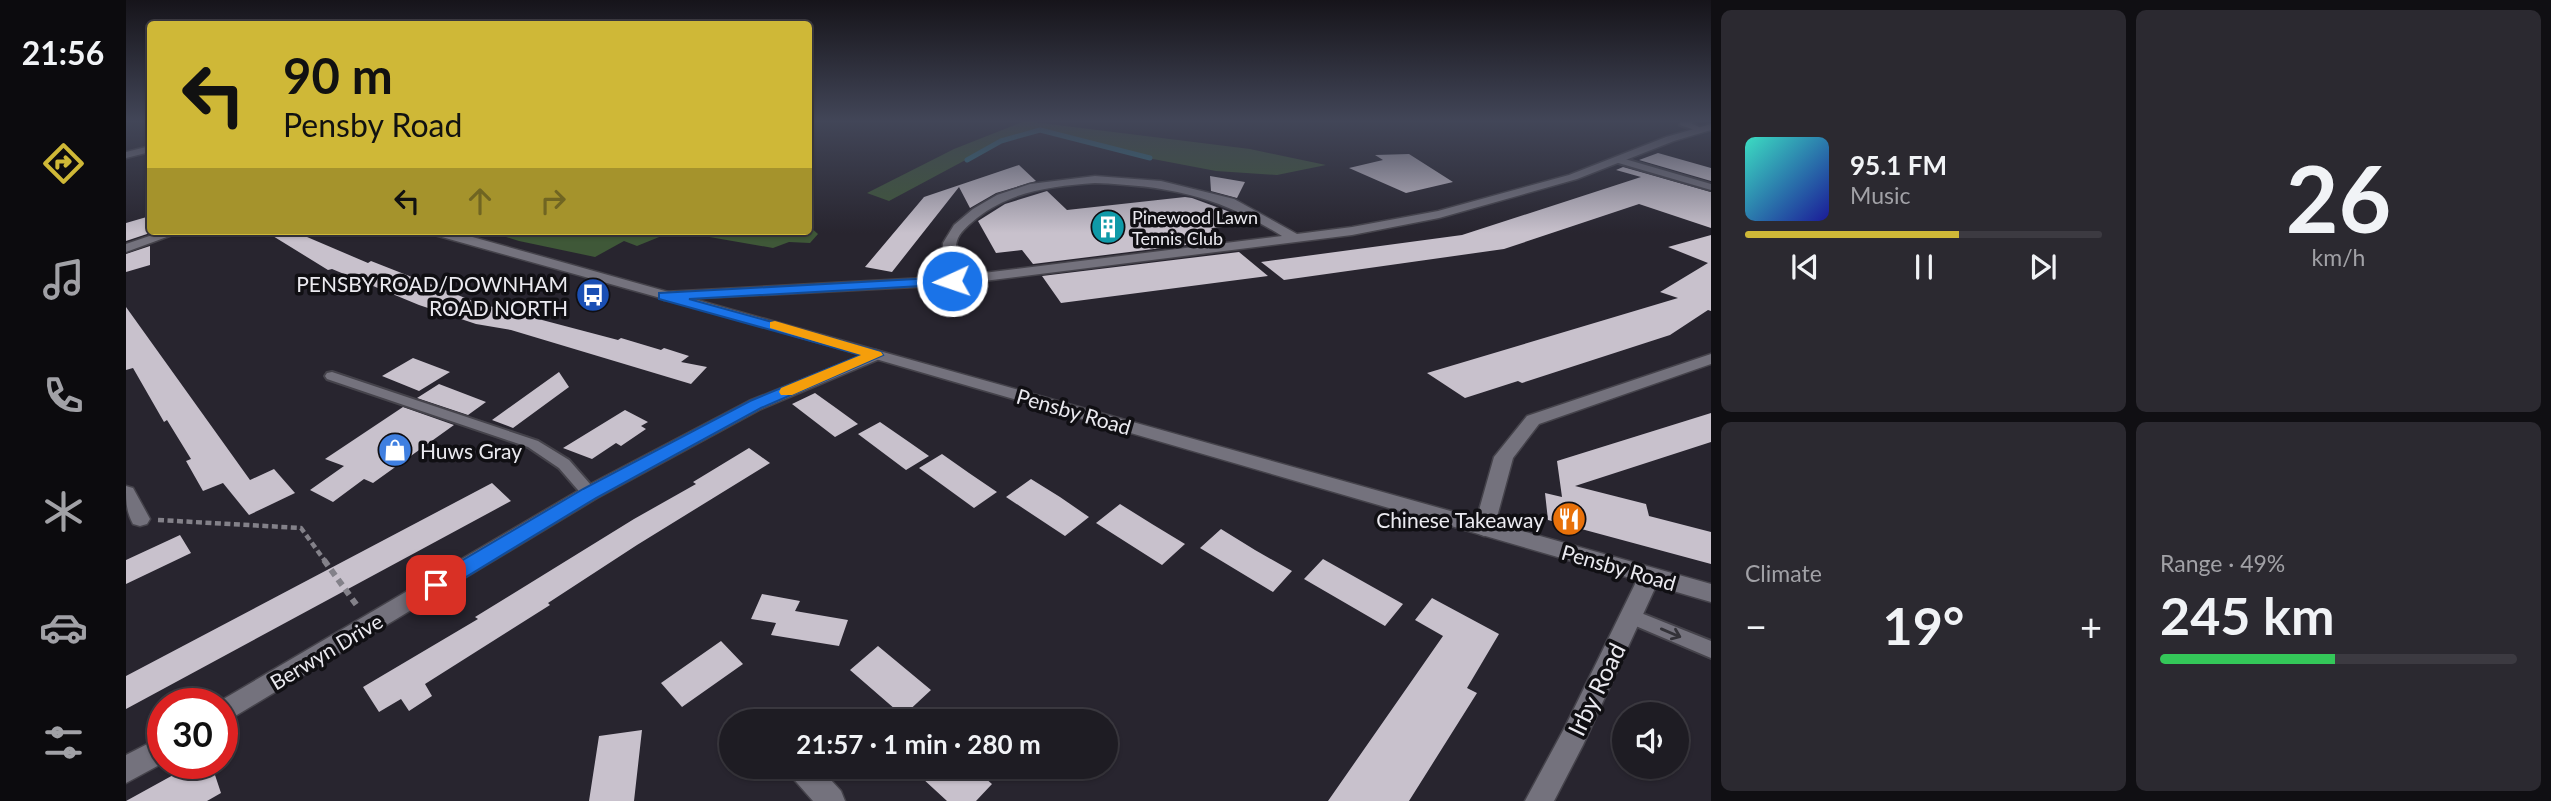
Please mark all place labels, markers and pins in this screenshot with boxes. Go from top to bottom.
place label: Pinewood Lawn Tennis Club [1132,206,1258,249]
building icon: Pinewood Lawn Tennis Club [1089,208,1127,246]
place label: PENSBY ROAD/DOWNHAM ROAD NORTH [296,271,568,320]
bus stop icon: PENSBY ROAD/DOWNHAM ROAD NORTH [574,276,612,314]
shop icon: Huws Gray [376,431,414,469]
place label: Huws Gray [420,438,522,463]
restaurant icon: Chinese Takeaway [1550,500,1588,538]
place label: Chinese Takeaway [1376,507,1544,532]
pin [406,555,466,615]

